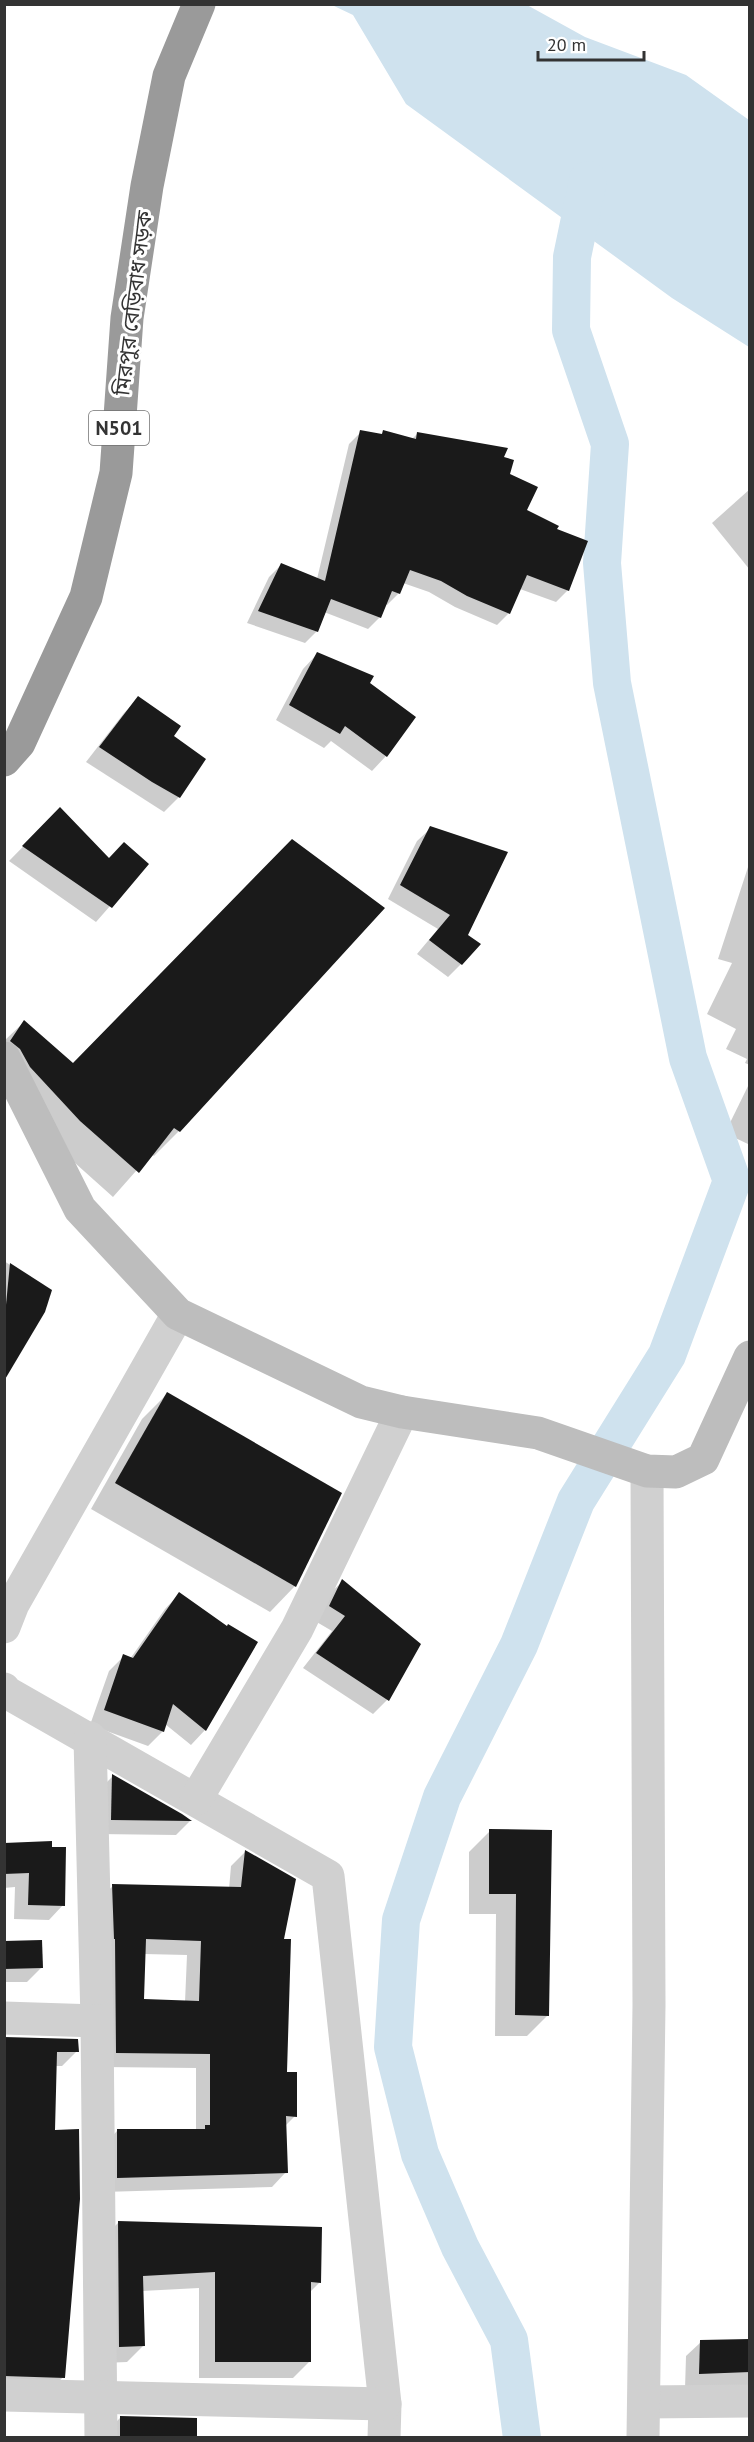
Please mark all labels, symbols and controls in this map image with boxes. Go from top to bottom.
scale bar [538,24,644,62]
text: 20 m [547,33,586,56]
street label: মিরপুর বেড়িবাধ সড়ক [108,208,158,398]
road number: N501 [89,411,149,445]

